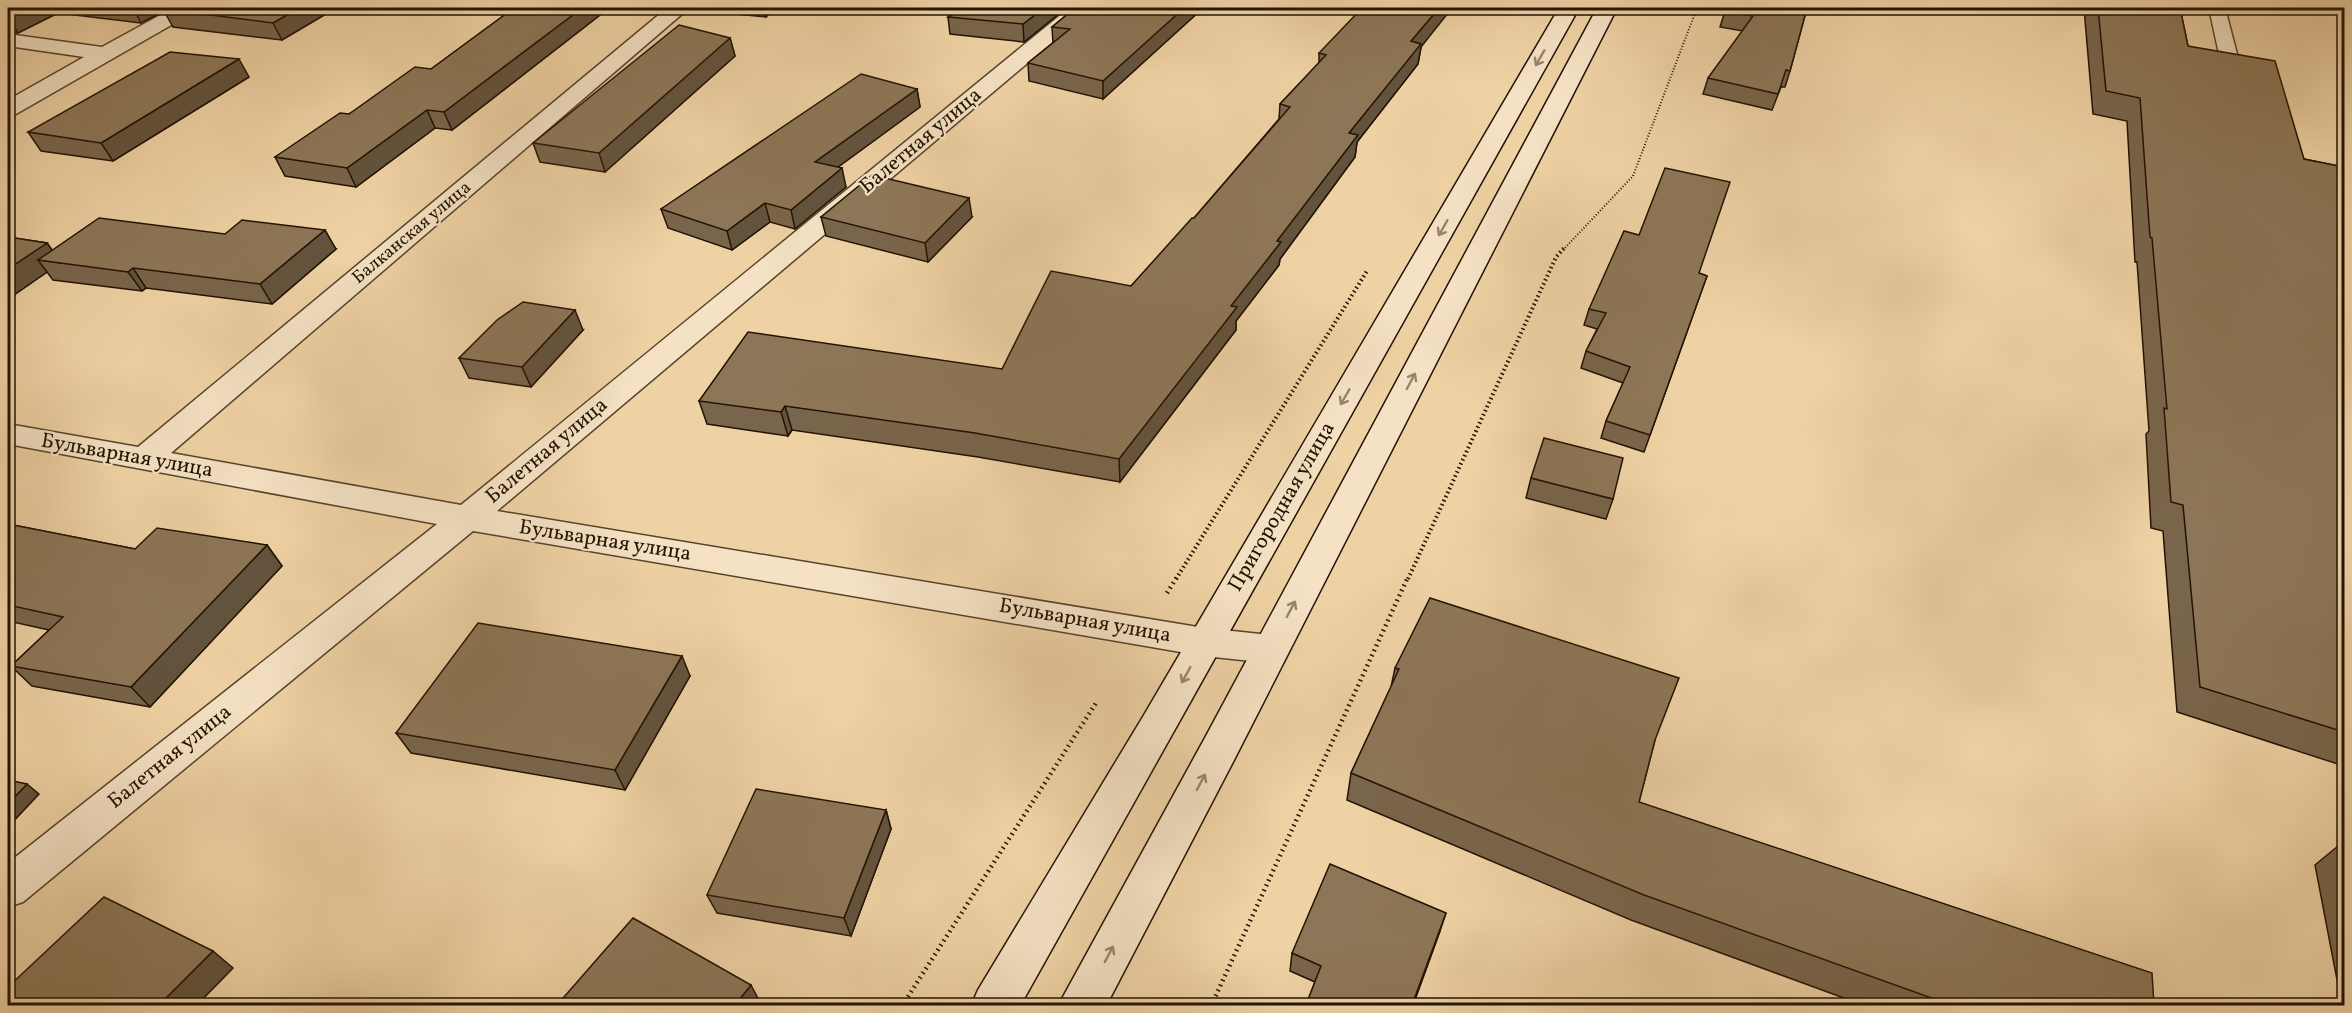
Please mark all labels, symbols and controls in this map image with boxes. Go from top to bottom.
one-way arrow [1533,49,1545,66]
street label: Балетная улица [854,81,988,201]
street label: Балканская улица [347,176,477,290]
one-way arrow [1437,218,1448,236]
one-way arrow [1406,372,1417,390]
one-way arrow [1339,388,1351,405]
street label: Балетная улица [480,391,614,511]
street label: Пригородная улица [1221,417,1343,597]
street label: Бульварная улица [39,427,215,485]
street label: Бульварная улица [517,513,693,569]
street label: Бульварная улица [997,592,1173,650]
one-way arrow [1285,600,1297,618]
one-way arrow [1180,666,1192,683]
street label: Балетная улица [102,698,238,816]
one-way arrow [1196,774,1207,792]
one-way arrow [1103,946,1115,963]

